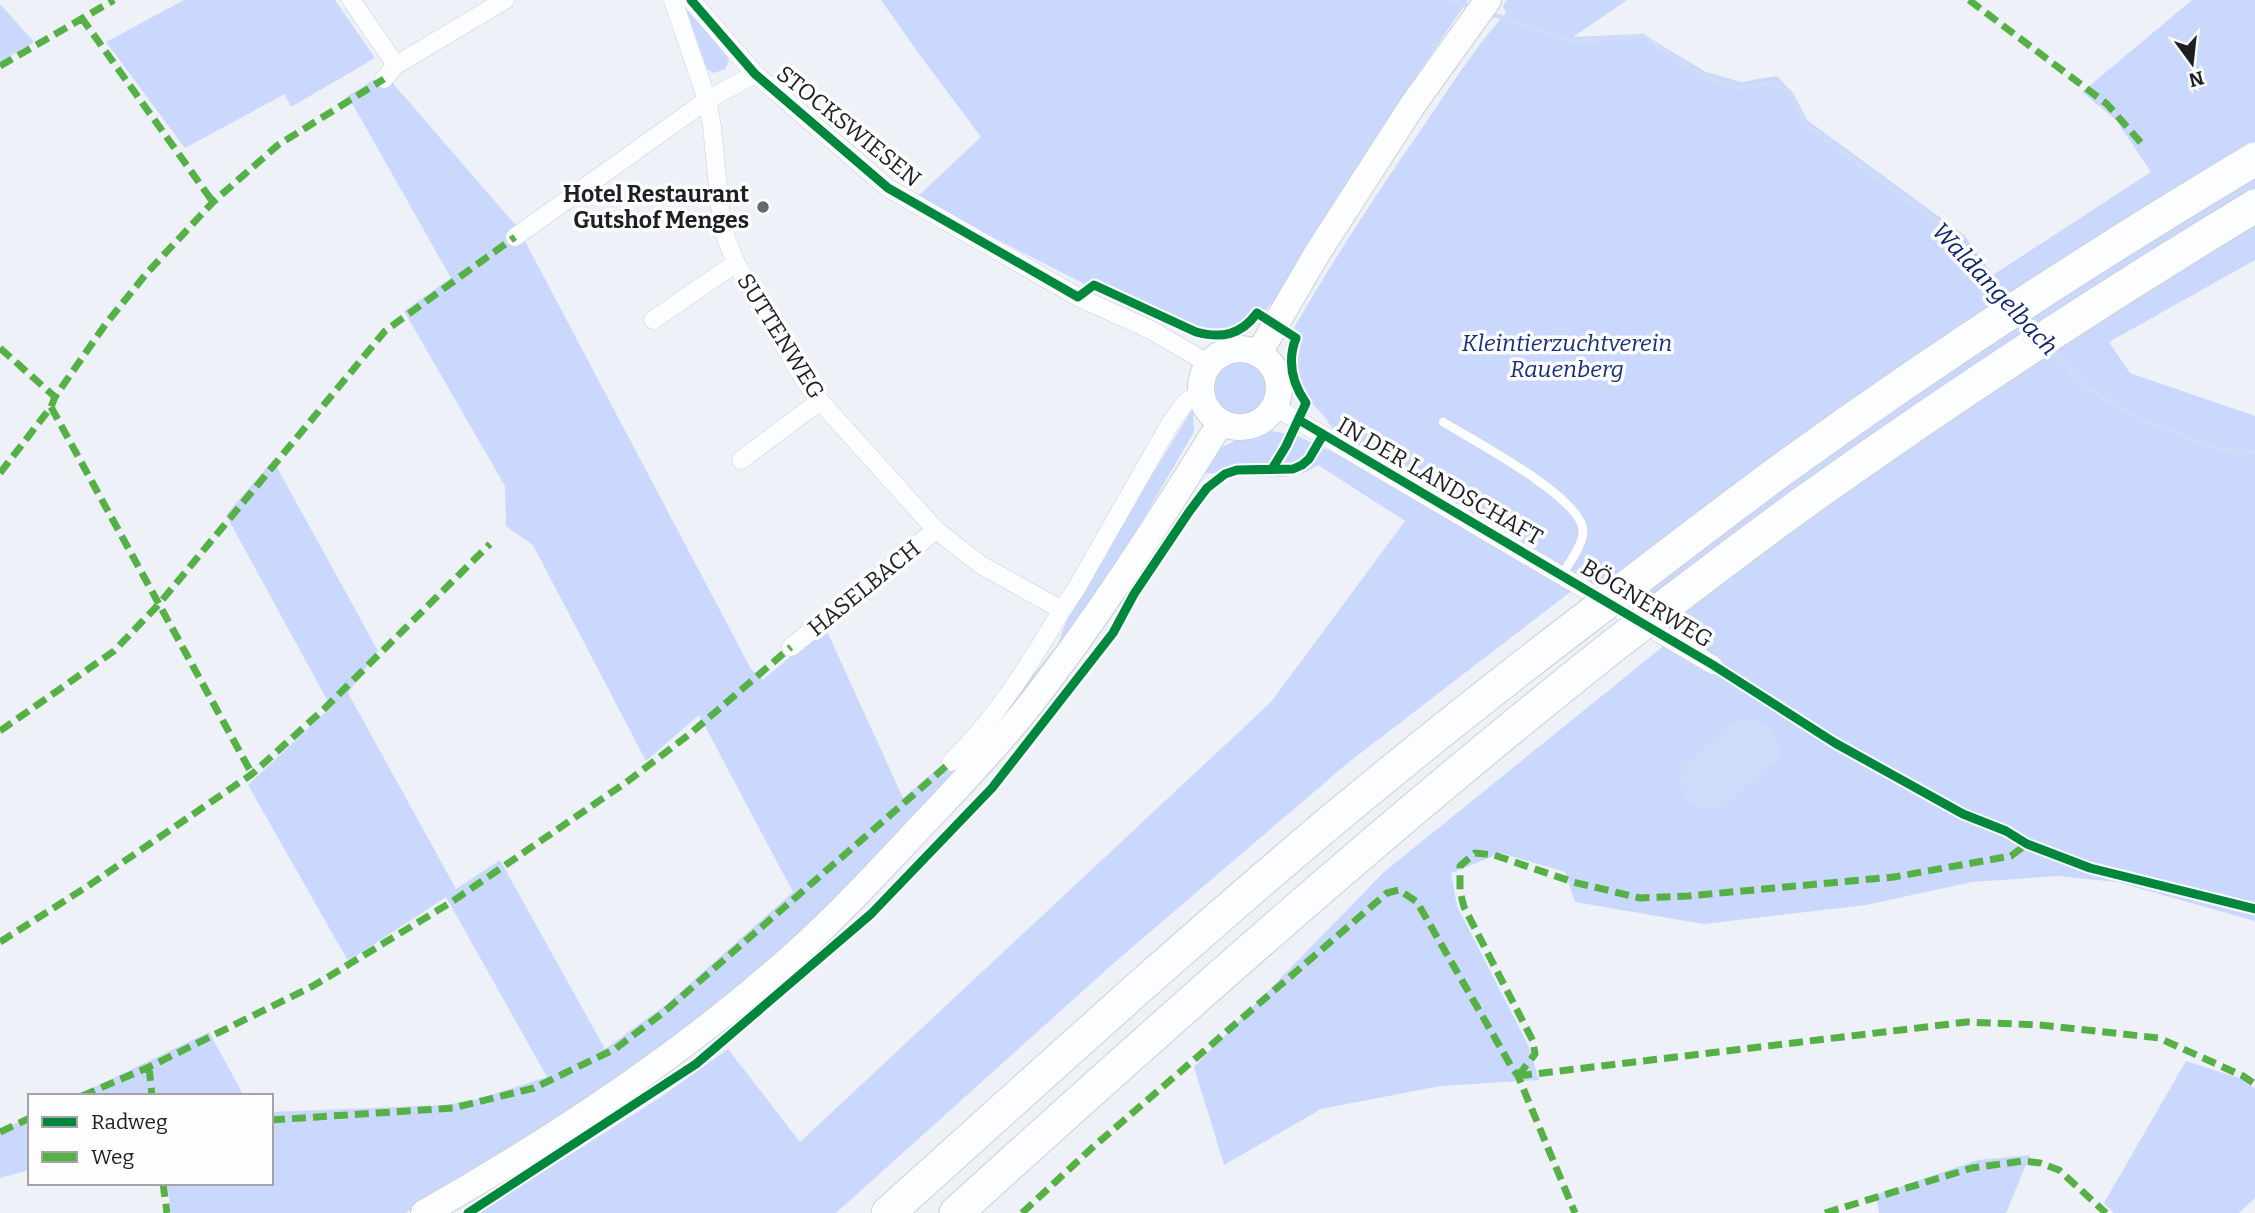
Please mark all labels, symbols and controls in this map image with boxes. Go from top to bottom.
north arrow [2157,28,2227,98]
street label: STOCKSWIESEN [771,59,927,193]
text: N [2186,66,2206,92]
place label: Hotel Restaurant Gutshof Menges [563,180,749,234]
marker: Hotel Restaurant Gutshof Menges [755,199,771,215]
water label: Waldangelbach [1926,217,2064,361]
street label: SUTTENWEG [731,268,831,404]
park label: Kleintierzuchtverein Rauenberg [1462,329,1672,383]
street label: IN DER LANDSCHAFT [1332,411,1548,551]
street label: HASELBACH [802,534,926,642]
street label: BÖGNERWEG [1576,553,1718,653]
legend [28,1094,273,1185]
text: Radweg [91,1109,168,1135]
text: Weg [91,1144,134,1170]

